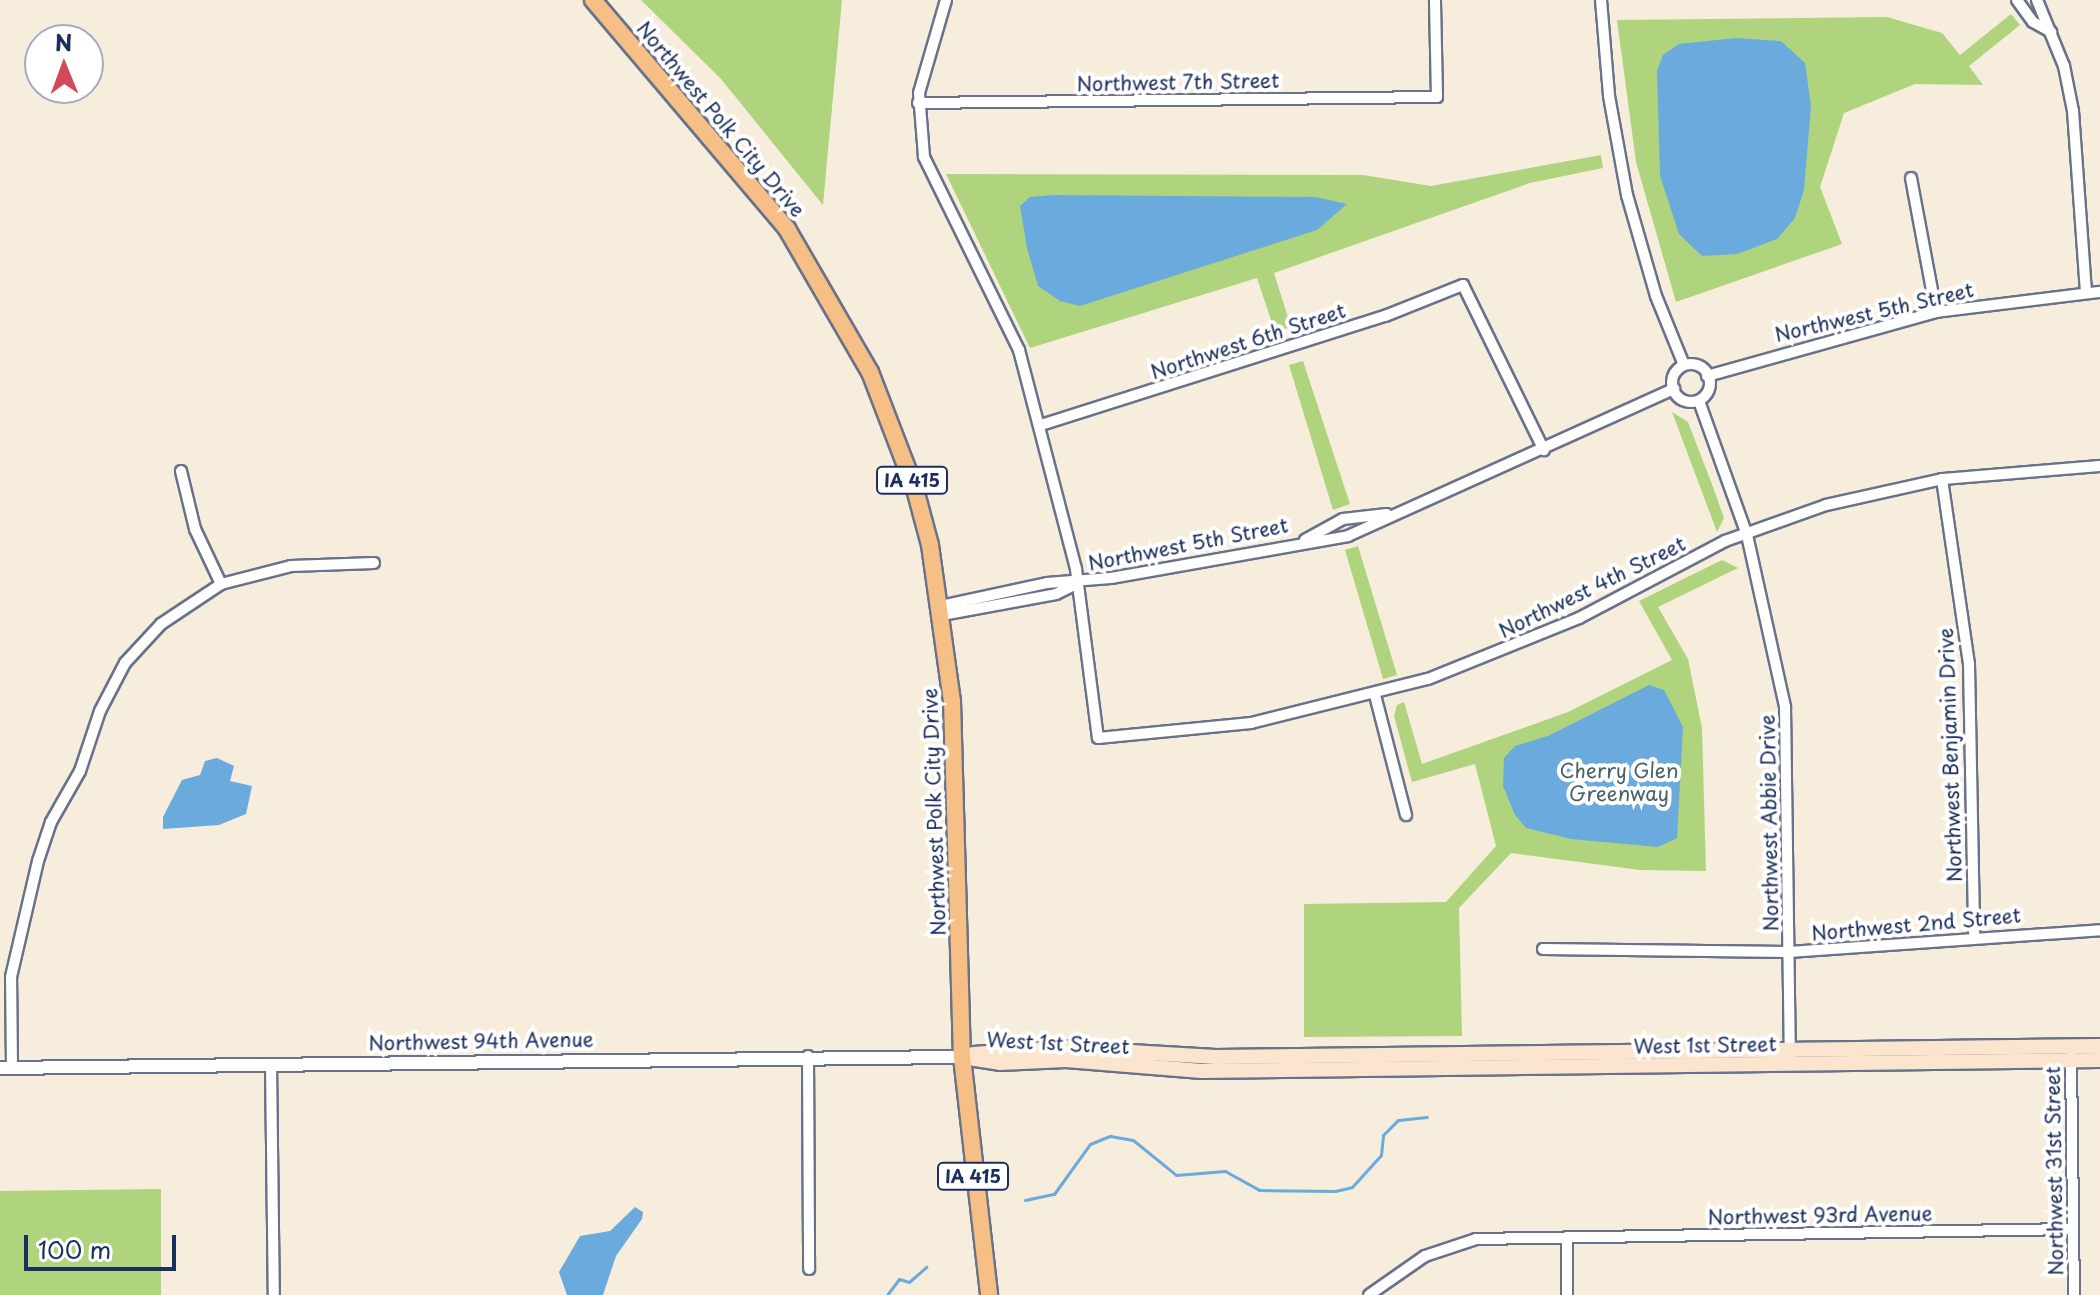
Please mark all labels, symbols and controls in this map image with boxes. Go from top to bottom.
street label: Northwest Polk City Drive [631,15,811,223]
north arrow [24,24,104,104]
text: N [55,25,73,58]
street label: Northwest 7th Street [1076,68,1280,96]
street label: Northwest 5th Street [1772,277,1976,347]
street label: Northwest 6th Street [1146,298,1350,384]
road number: IA 415 [874,466,950,494]
street label: Northwest 5th Street [1085,513,1291,575]
street label: Northwest 4th Street [1495,531,1689,643]
street label: Northwest Benjamin Drive [1934,627,1966,883]
street label: Northwest Polk City Drive [918,686,950,938]
street label: Northwest Abbie Drive [1755,714,1783,932]
park label: Cherry Glen Greenway [1560,759,1678,806]
street label: Northwest 2nd Street [1810,903,2022,945]
street label: Northwest 94th Avenue [368,1027,594,1055]
street label: West 1st Street [984,1027,1132,1059]
street label: West 1st Street [1632,1032,1778,1058]
street label: Northwest 31st Street [2040,1065,2068,1277]
road number: IA 415 [935,1162,1011,1190]
street label: Northwest 93rd Avenue [1707,1201,1933,1229]
scale bar [28,1219,180,1269]
text: 100 m [38,1231,111,1267]

